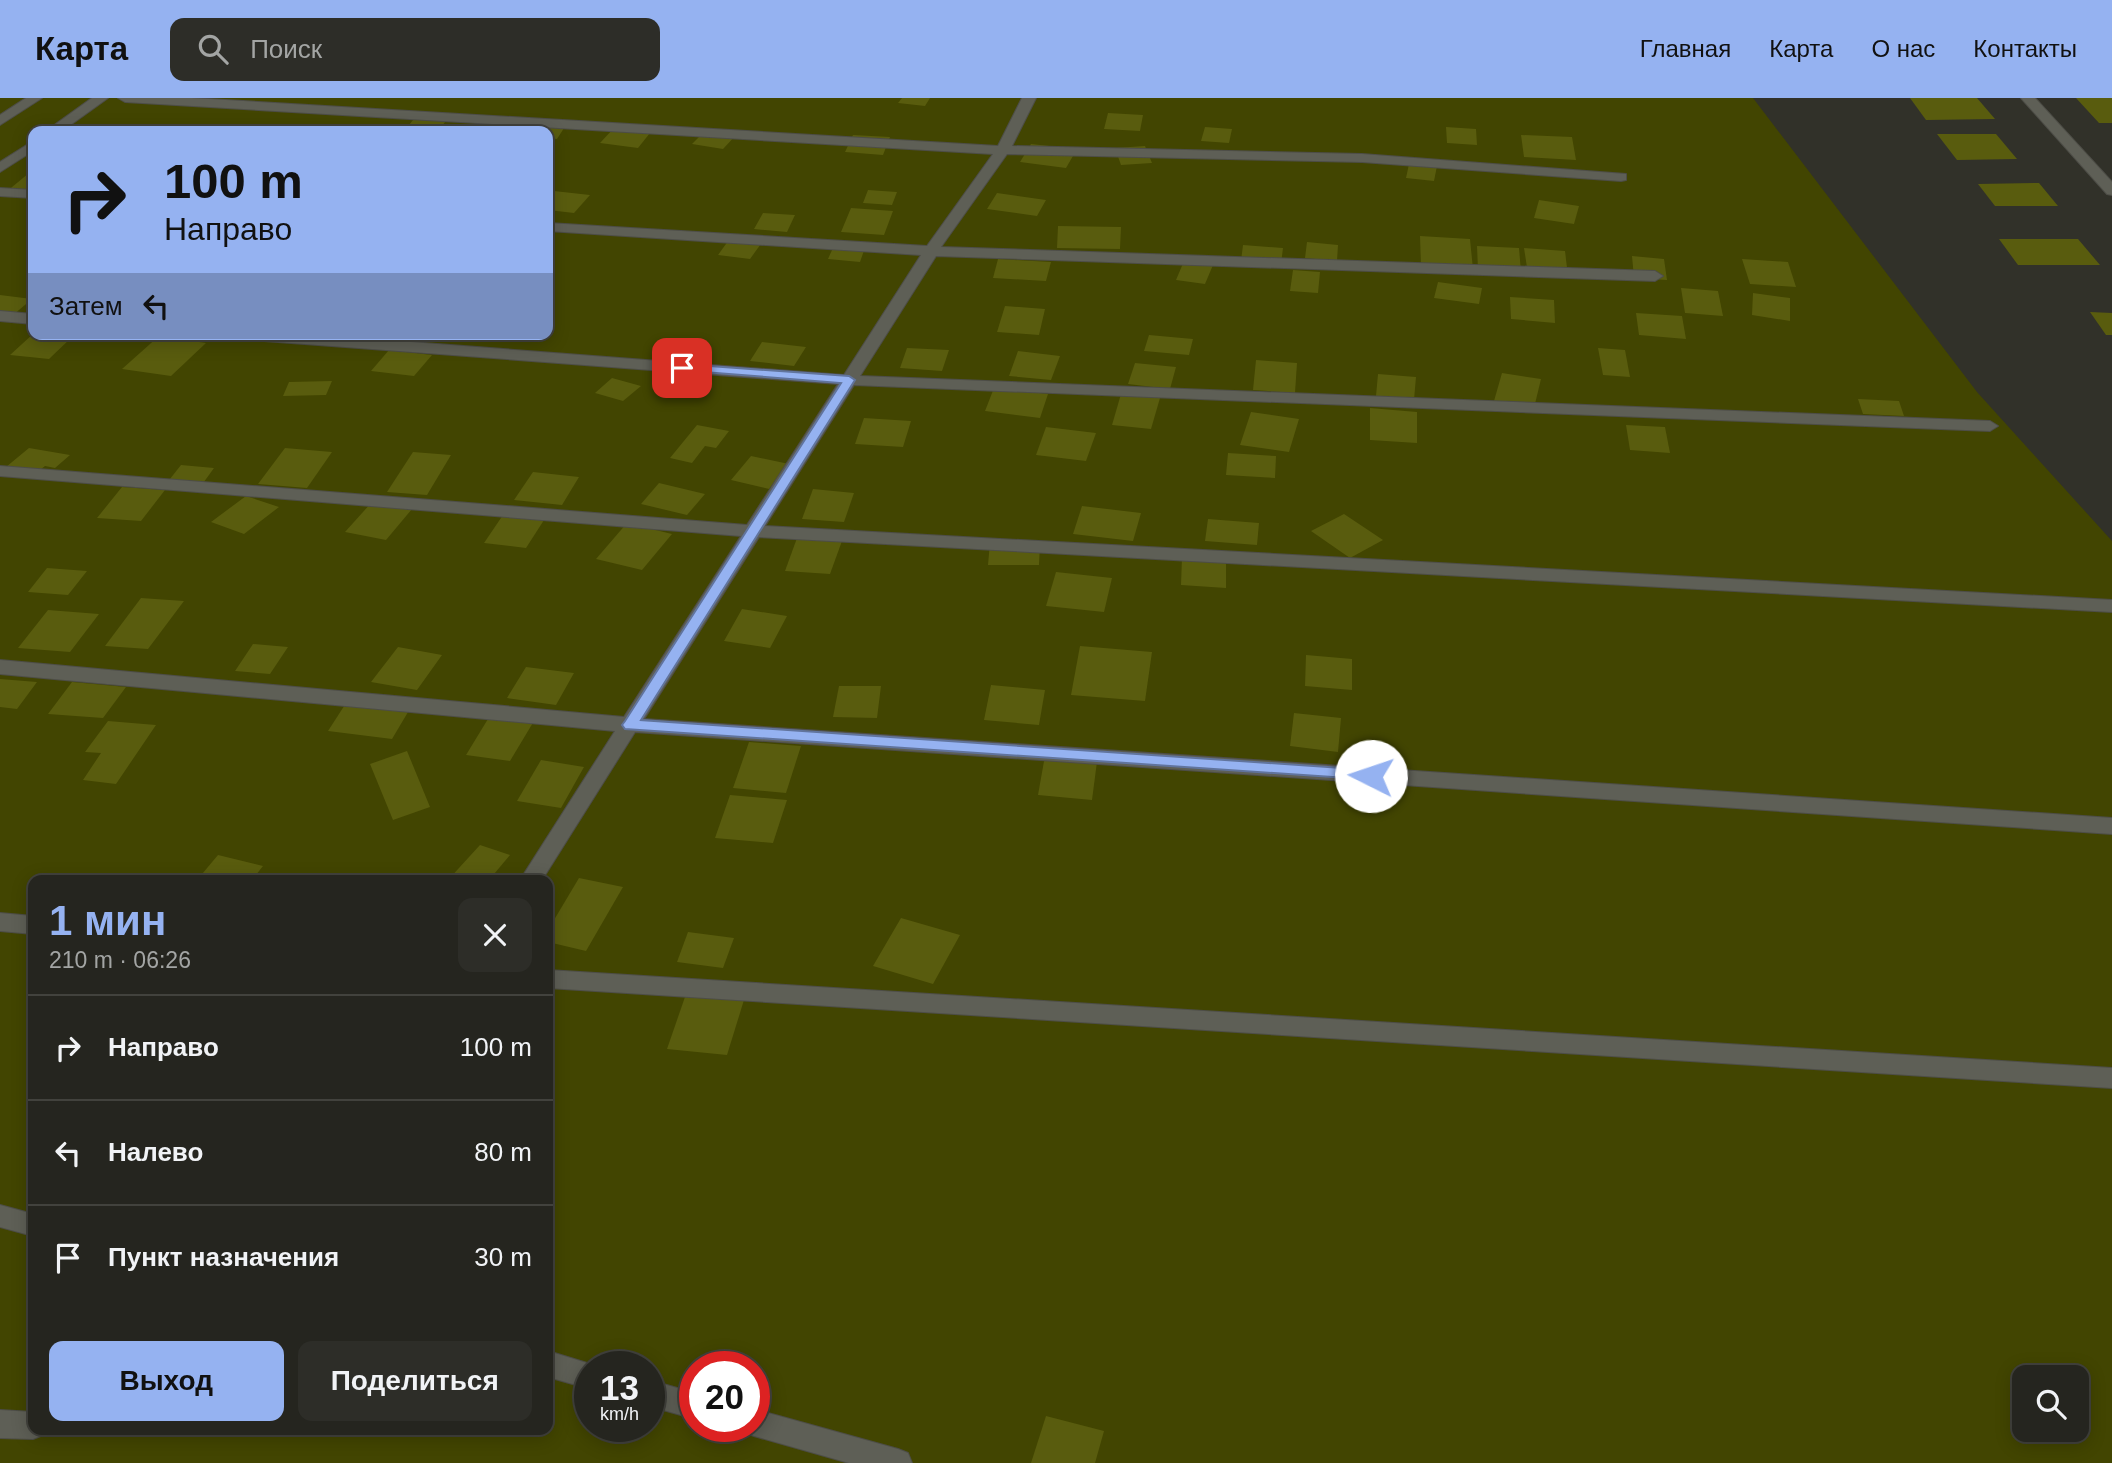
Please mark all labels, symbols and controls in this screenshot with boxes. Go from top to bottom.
search box [170,18,660,81]
text: Карта [35,30,128,67]
icon: search [194,30,232,68]
text: Поиск [250,34,322,64]
text: Главная [1640,35,1731,62]
text: Карта [1769,35,1833,62]
text: О нас [1871,35,1935,62]
text: Контакты [1973,35,2077,62]
icon: right [49,154,140,245]
text: 100 m [164,154,303,208]
text: Направо [164,211,292,247]
icon: left [137,287,175,325]
text: Затем [49,291,123,321]
pin [652,338,712,398]
icon: arrive [663,349,701,387]
position arrow [1334,739,1408,813]
text: 1 мин [49,897,166,944]
button: close [458,898,532,972]
text: 210 m · 06:26 [49,947,191,973]
icon: right [49,1029,87,1067]
text: Направо [108,1032,219,1062]
text: 100 m [460,1032,532,1062]
icon: left [49,1134,87,1172]
text: Налево [108,1137,203,1167]
text: 80 m [474,1137,532,1167]
icon: arrive [49,1239,87,1277]
text: Пункт назначения [108,1242,339,1272]
text: 30 m [474,1242,532,1272]
button: Выход [49,1341,284,1421]
button: Поделиться [298,1341,532,1421]
speed limit sign: 20 [679,1351,770,1442]
map controls [2012,1365,2089,1442]
button: search [2012,1365,2089,1442]
text: 13 [600,1368,639,1407]
text: km/h [600,1404,639,1424]

